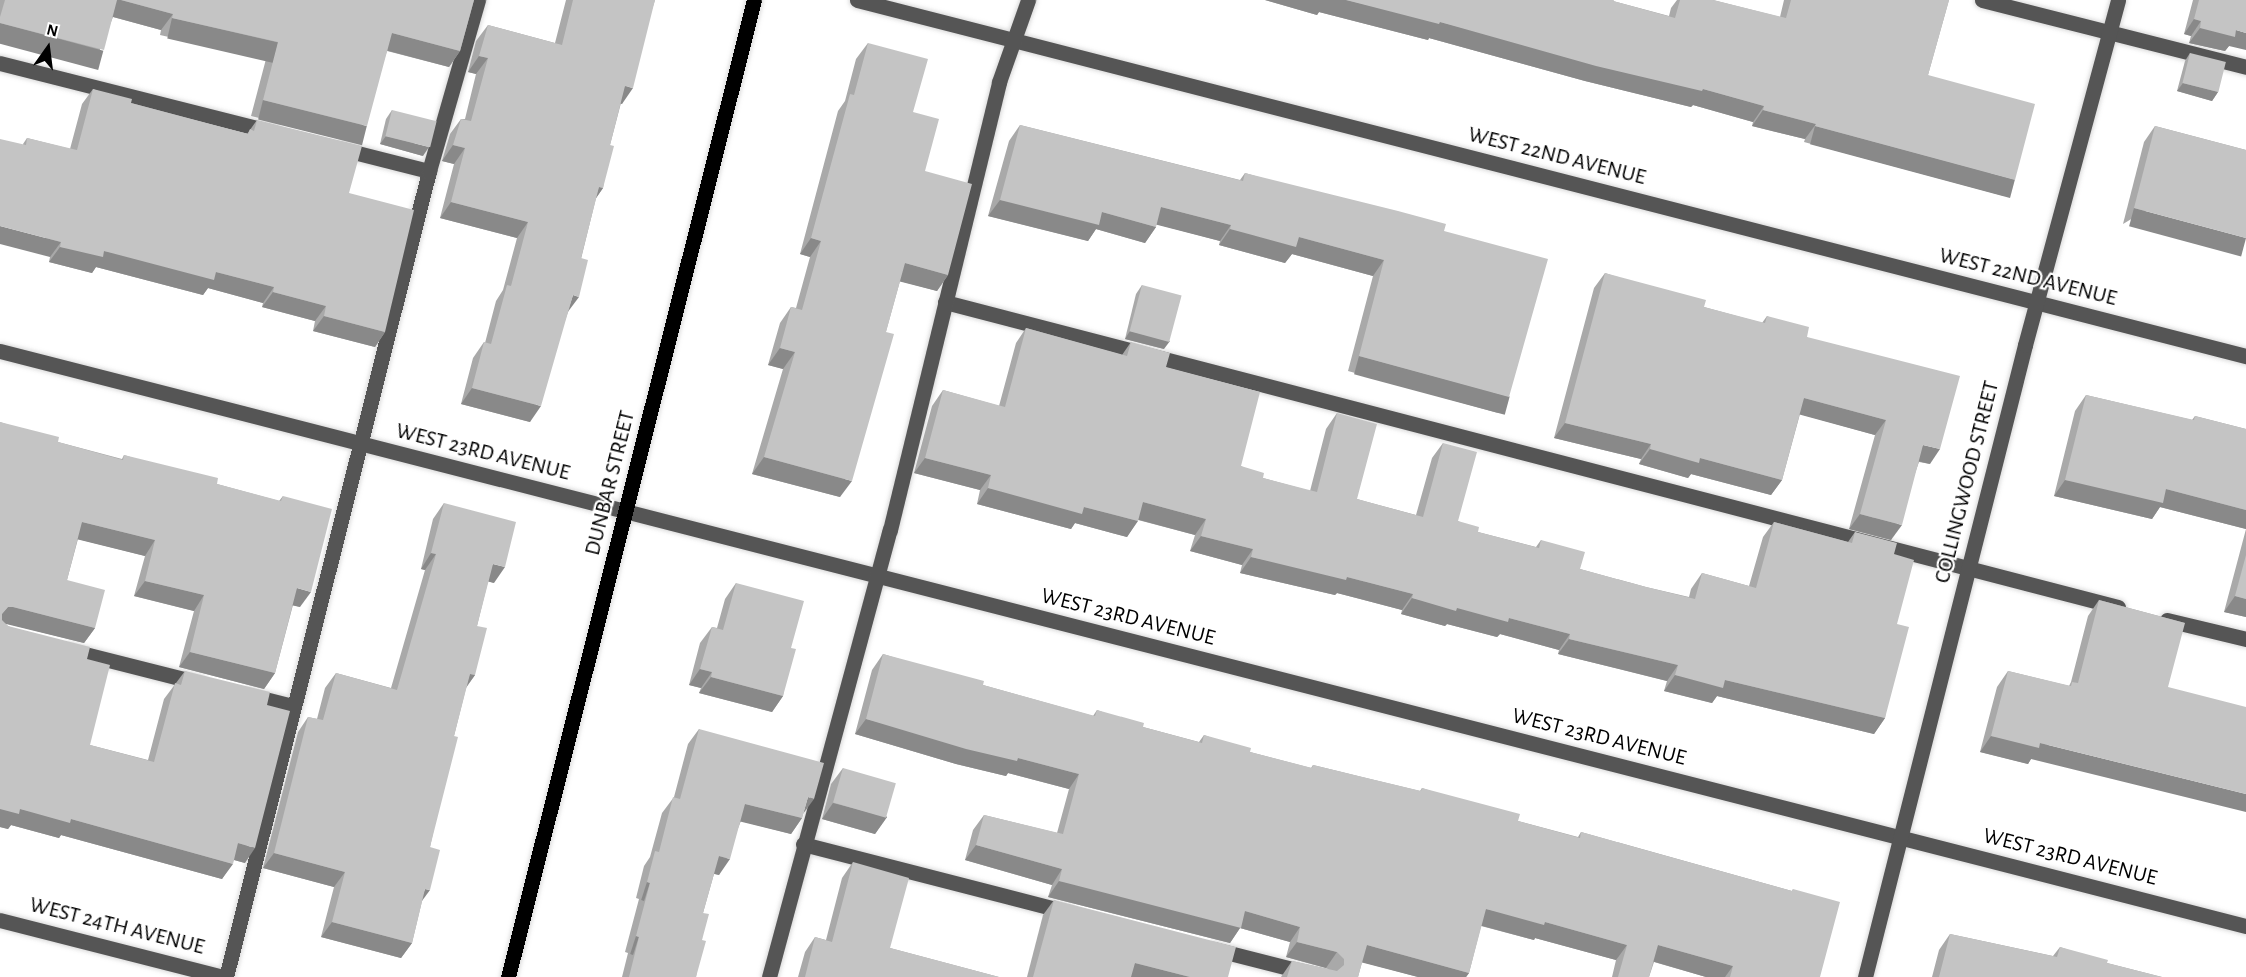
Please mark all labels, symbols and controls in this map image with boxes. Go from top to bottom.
north arrow [18,18,78,78]
text: N [45,21,60,40]
street label: WEST 22ND AVENUE [1465,121,1649,191]
street label: WEST 22ND AVENUE [1936,242,2120,312]
street label: COLLINGWOOD STREET [1929,378,2005,586]
street label: DUNBAR STREET [579,408,641,558]
street label: WEST 23RD AVENUE [393,418,573,486]
street label: WEST 23RD AVENUE [1038,583,1218,651]
street label: WEST 23RD AVENUE [1509,703,1689,771]
street label: WEST 23RD AVENUE [1980,823,2160,891]
street label: WEST 24TH AVENUE [27,891,207,961]

